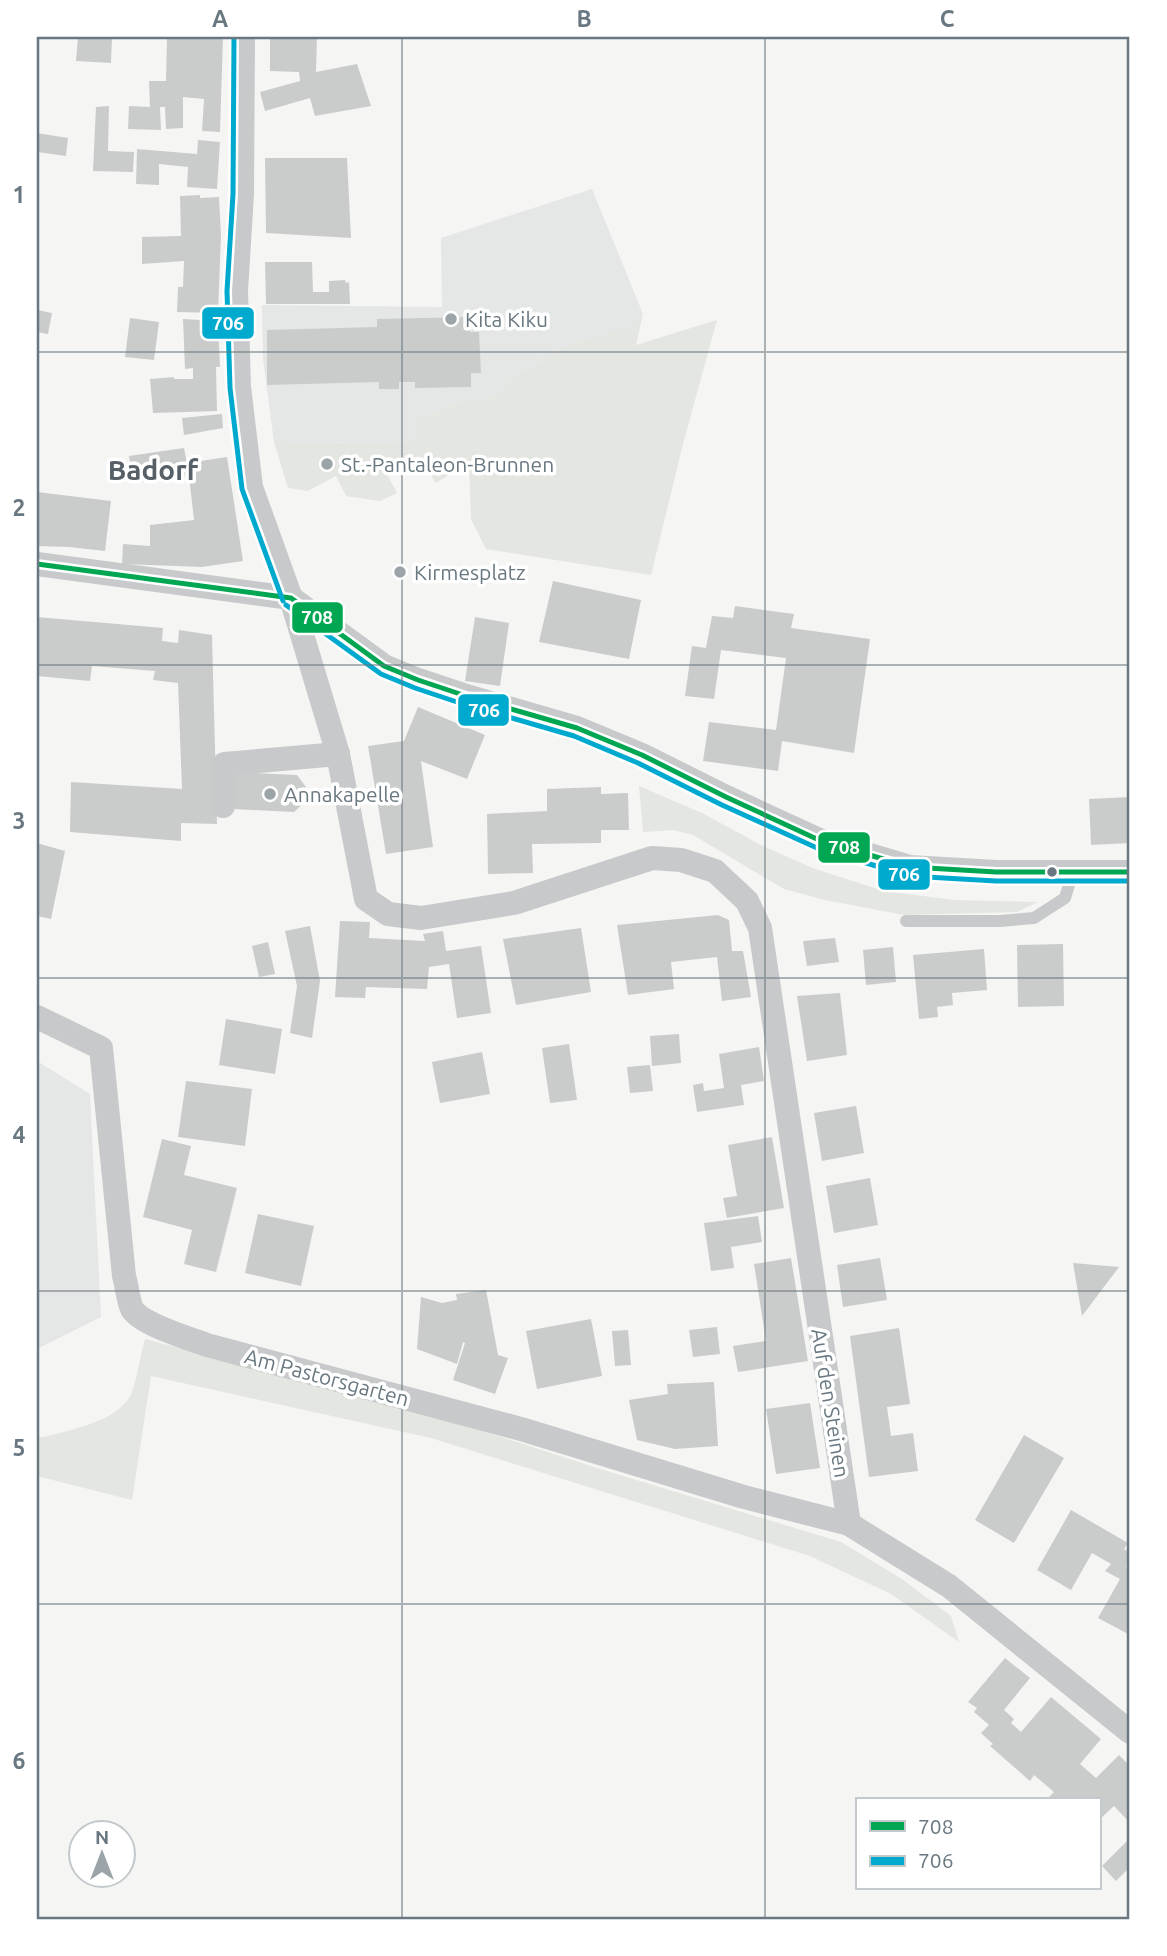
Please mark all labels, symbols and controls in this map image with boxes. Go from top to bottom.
text: A [212,6,228,31]
text: B [576,6,592,31]
text: C [940,6,955,31]
text: 1 [13,182,25,207]
line badge: 706 [201,306,255,340]
place label: Kita Kiku [465,307,548,331]
marker: Kita Kiku [443,311,459,327]
text: 706 [212,312,244,334]
place label: St.-Pantaleon-Brunnen [341,452,554,476]
district label: Badorf [108,454,199,485]
marker: St.-Pantaleon-Brunnen [319,456,335,472]
text: 2 [13,495,25,520]
place label: Kirmesplatz [414,560,526,584]
marker: Kirmesplatz [392,564,408,580]
line badge: 708 [291,601,344,634]
text: 708 [301,606,333,628]
line badge: 706 [457,693,510,727]
text: 706 [468,699,500,721]
place label: Annakapelle [284,782,400,806]
marker: Annakapelle [262,786,278,802]
text: 3 [13,808,25,833]
line badge: 708 [817,831,871,864]
text: 708 [828,836,860,858]
line badge: 706 [877,858,931,891]
text: 706 [888,863,920,885]
unlabelled marker [1045,865,1059,879]
text: 4 [13,1122,26,1147]
street label: Auf den Steinen [807,1327,855,1479]
street label: Am Pastorsgarten [242,1344,412,1410]
text: 5 [13,1435,25,1460]
text: 6 [13,1748,26,1773]
legend [856,1798,1100,1890]
text: 708 [918,1814,954,1838]
north arrow [66,1820,136,1890]
text: N [95,1826,109,1848]
text: 706 [918,1848,954,1872]

